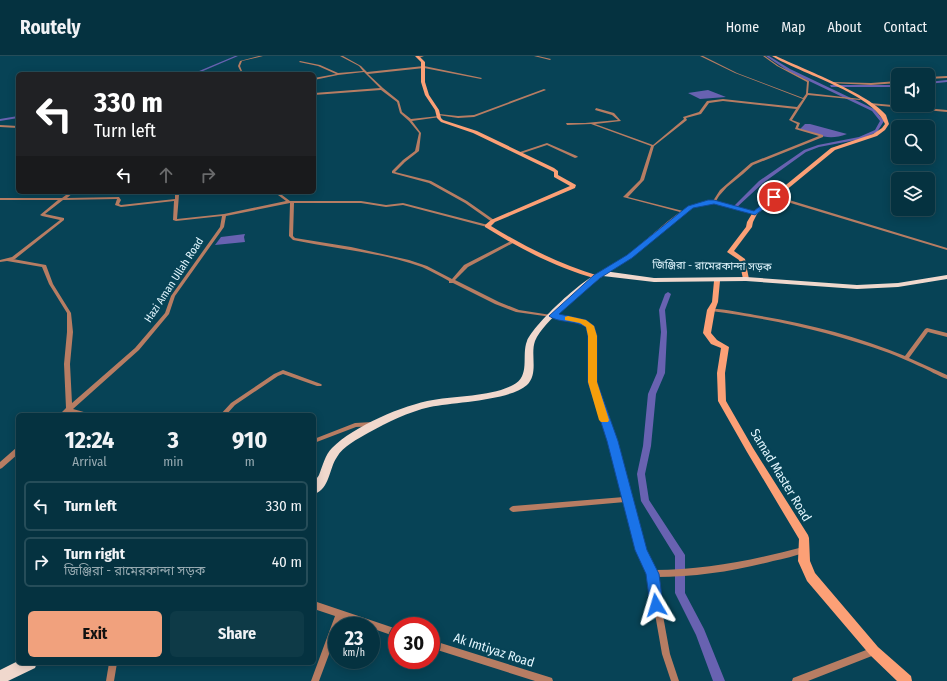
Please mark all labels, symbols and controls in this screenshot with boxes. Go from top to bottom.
text: Routely [20,16,80,39]
text: Home [726,19,759,36]
text: Map [781,19,805,36]
text: About [827,19,862,36]
text: Contact [884,19,927,36]
map controls [891,68,935,216]
button: sound [891,68,935,112]
text: 330 m [94,86,163,119]
icon: left [28,88,80,140]
text: Turn left [94,120,156,142]
button: search [891,120,935,164]
icon: left [113,164,135,186]
icon: ahead [155,164,177,186]
icon: right [197,164,219,186]
button: layers [891,172,935,216]
pin [757,180,791,214]
icon: arrive [763,186,785,208]
street label: Hazi Aman Ullah Road [142,235,206,325]
street label: জিঞ্জিরা - রামেরকান্দা সড়ক [651,258,772,274]
text: 12:24 [65,426,114,454]
text: 3 [168,426,179,454]
text: 910 [232,426,267,454]
street label: Samad Master Road [747,426,815,524]
text: Arrival [72,454,107,469]
text: min [163,454,183,469]
text: m [245,454,255,469]
icon: left [30,495,52,517]
text: Turn left [64,497,117,515]
text: 330 m [266,497,302,515]
text: Turn right [64,545,125,563]
icon: right [30,551,52,573]
text: 40 m [272,553,302,571]
text: জিঞ্জিরা - রামেরকান্দা সড়ক [64,563,205,578]
position arrow [635,584,677,626]
button: Exit [28,611,162,657]
button: Share [170,611,304,657]
speed limit sign: 30 [388,617,440,669]
text: 23 [345,626,363,650]
street label: Ak Imtiyaz Road [452,630,536,670]
text: km/h [343,647,365,659]

